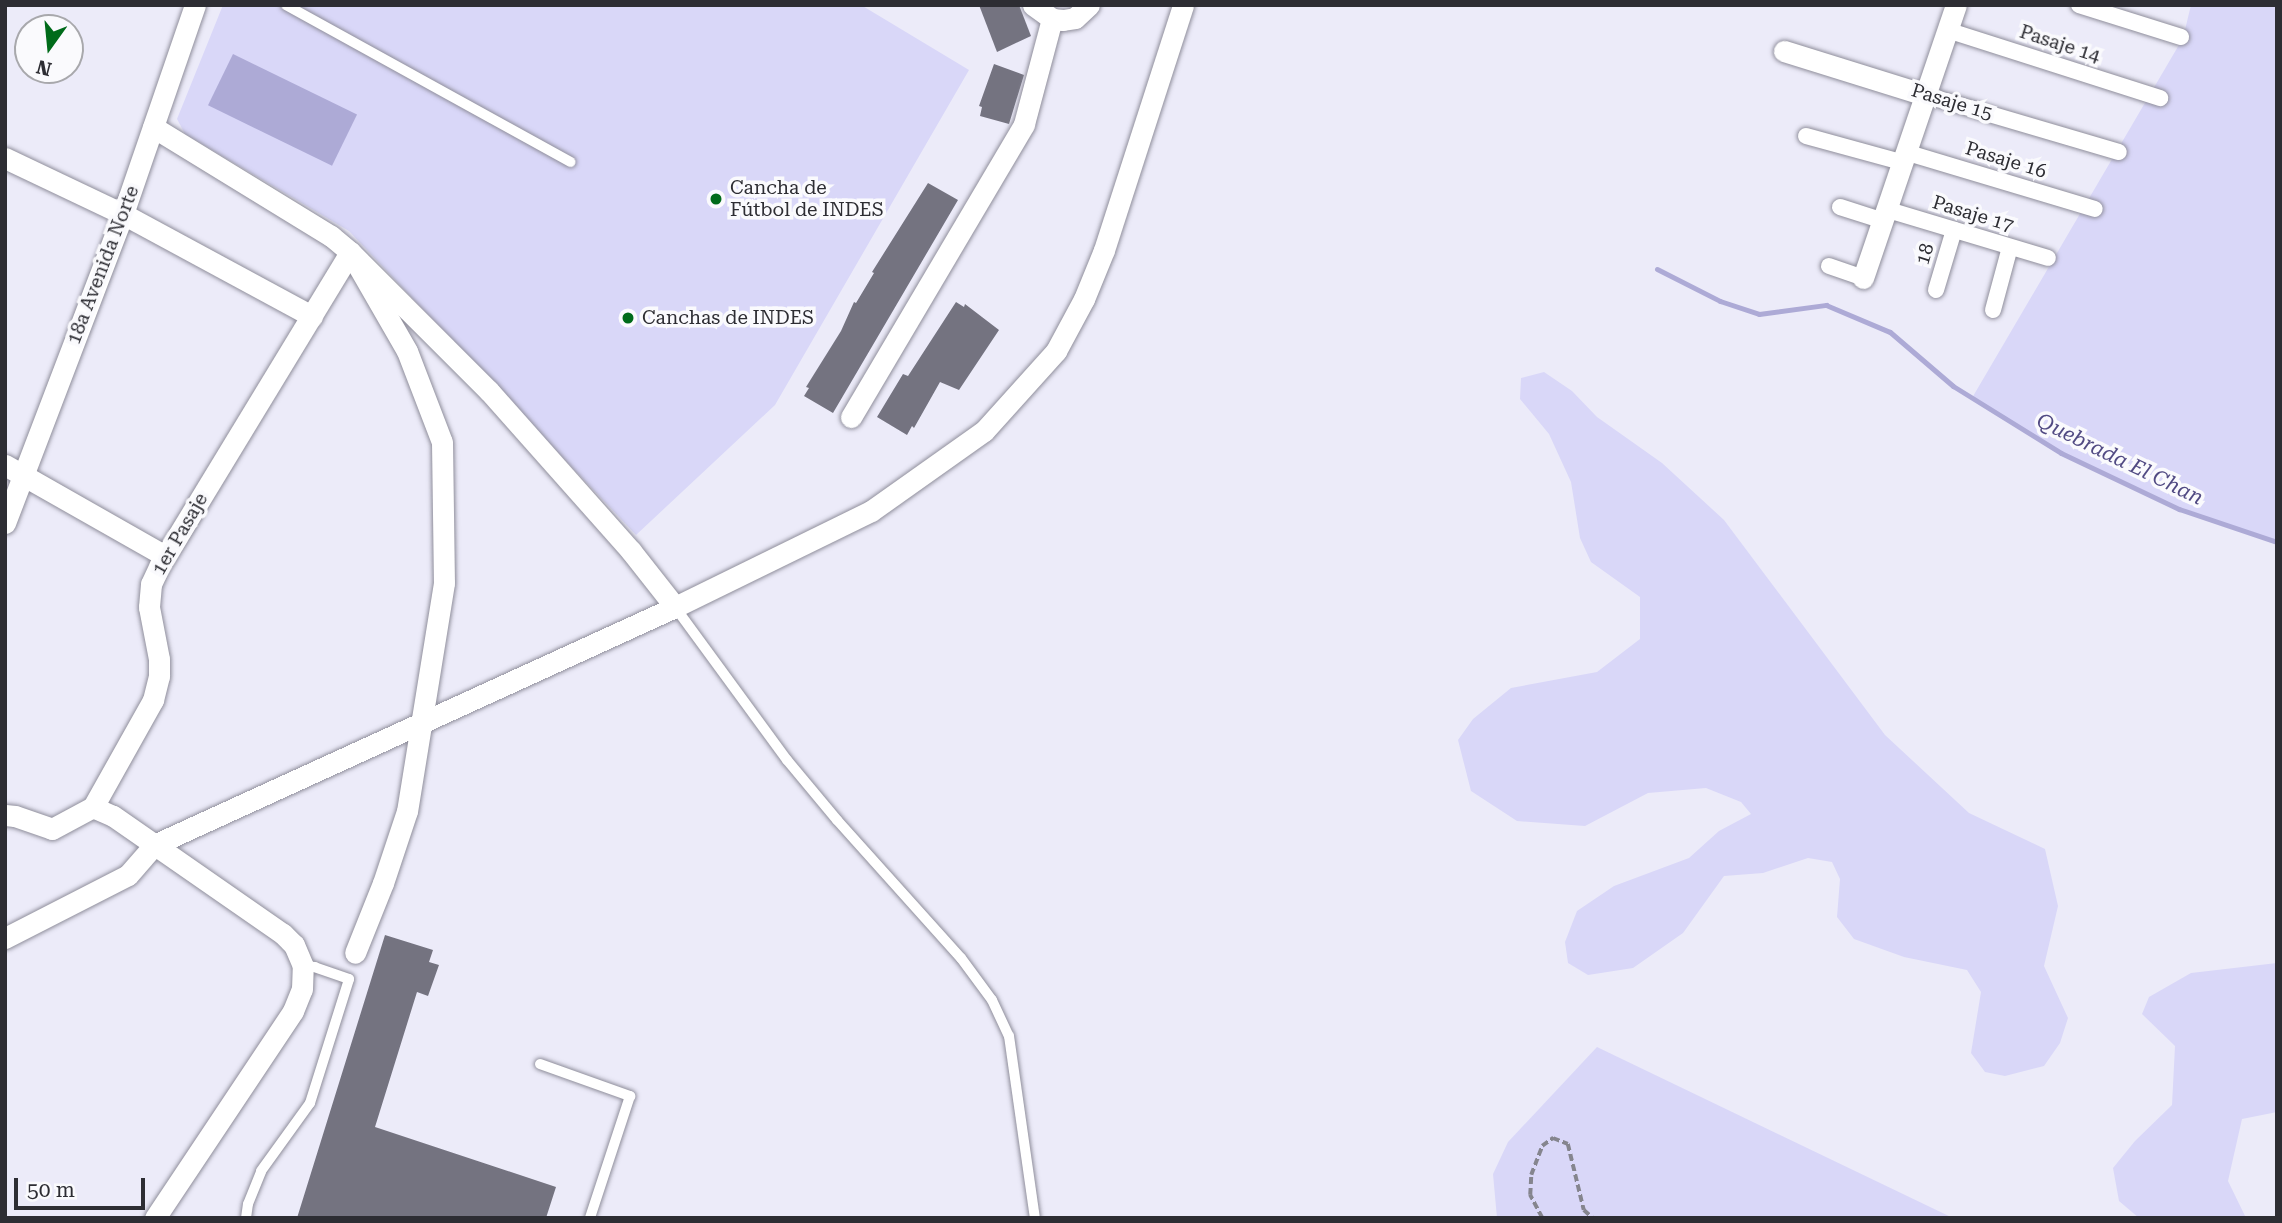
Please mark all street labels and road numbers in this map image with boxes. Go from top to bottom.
street label: Pasaje 14 [2017,20,2103,68]
street label: Pasaje 15 [1909,79,1995,125]
street label: Pasaje 16 [1963,137,2049,183]
street label: 18a Avenida Norte [62,183,144,347]
street label: Pasaje 17 [1930,191,2016,237]
street label: 18 [1911,240,1939,268]
street label: 1er Pasaje [147,489,213,579]

